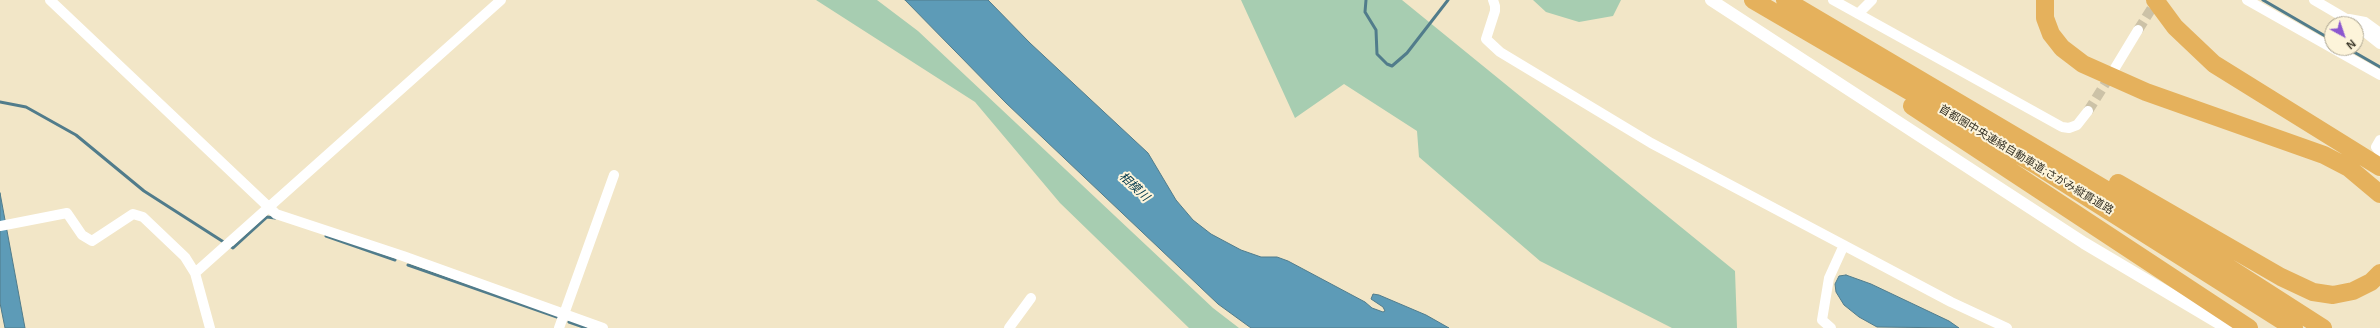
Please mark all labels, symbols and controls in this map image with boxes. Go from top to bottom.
north arrow [2324,16,2364,56]
text: N [2344,37,2358,52]
street label: 首都圏中央連絡自動車道;さがみ縦貫道路 [1936,103,2116,217]
water label: 相模川 [1116,169,1152,205]

